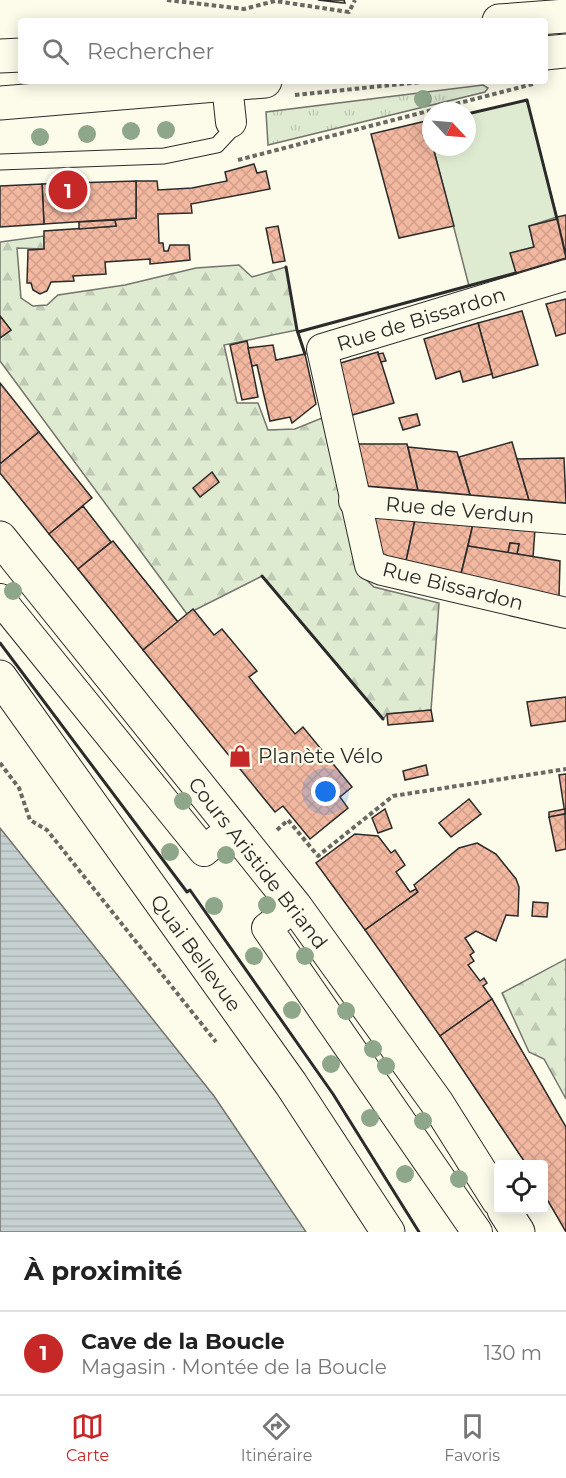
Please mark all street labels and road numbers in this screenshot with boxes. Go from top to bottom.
street label: Rue de Bissardon [334,282,508,356]
street label: Rue de Verdun [385,492,535,528]
street label: Rue Bissardon [380,557,526,615]
street label: Cours Aristide Briand [183,772,333,954]
street label: Quai Bellevue [145,890,247,1016]

